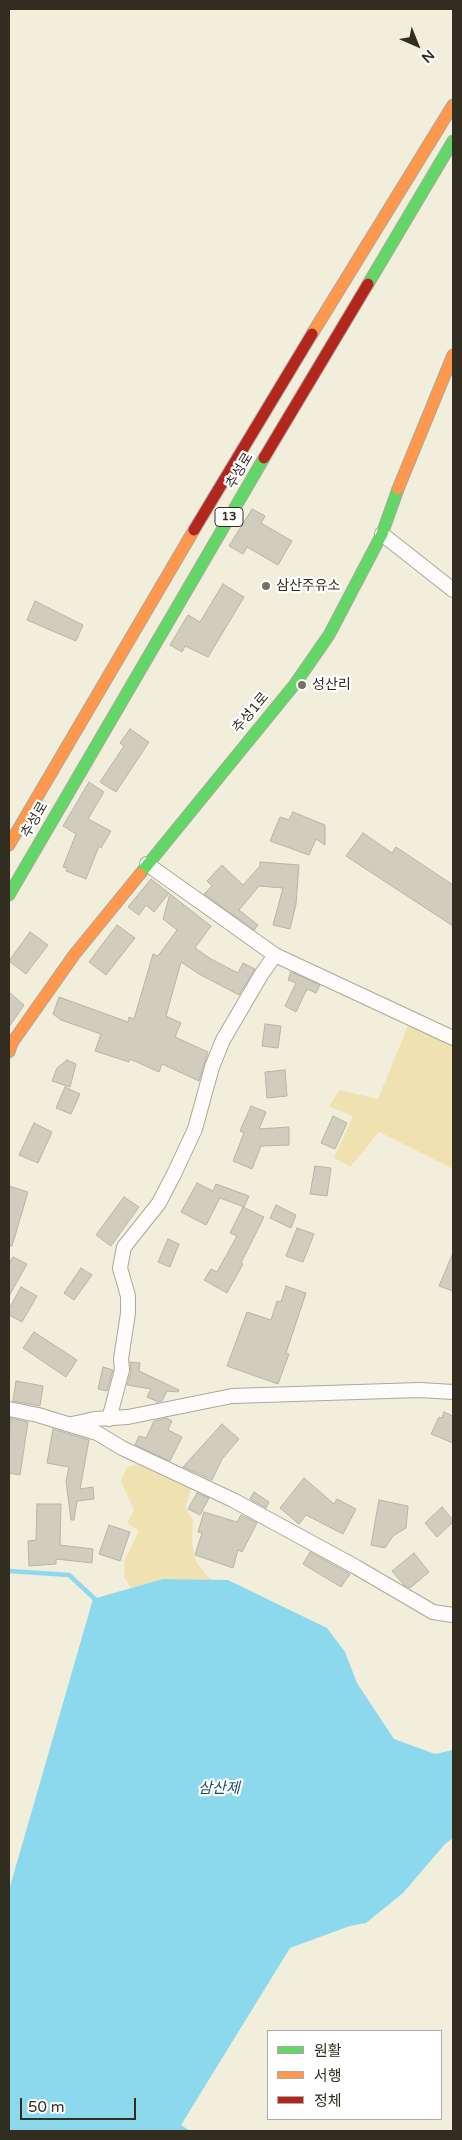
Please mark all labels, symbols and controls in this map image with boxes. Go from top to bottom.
north arrow [392,20,442,70]
text: N [418,46,438,66]
street label: 추성로 [223,450,257,492]
road number: 13 [215,508,243,526]
place label: 삼산주유소 [276,578,340,594]
marker: 삼산주유소 [260,580,272,592]
place label: 성산리 [312,677,351,693]
marker: 성산리 [296,679,308,691]
street label: 추성1로 [229,689,273,737]
street label: 추성로 [18,799,52,841]
water label: 삼산제 [198,1780,240,1798]
legend [267,2030,442,2120]
text: 원활 [314,2042,342,2060]
text: 서행 [314,2067,342,2085]
scale bar [22,2088,139,2120]
text: 정체 [314,2092,342,2110]
text: 50 m [28,2098,65,2116]

